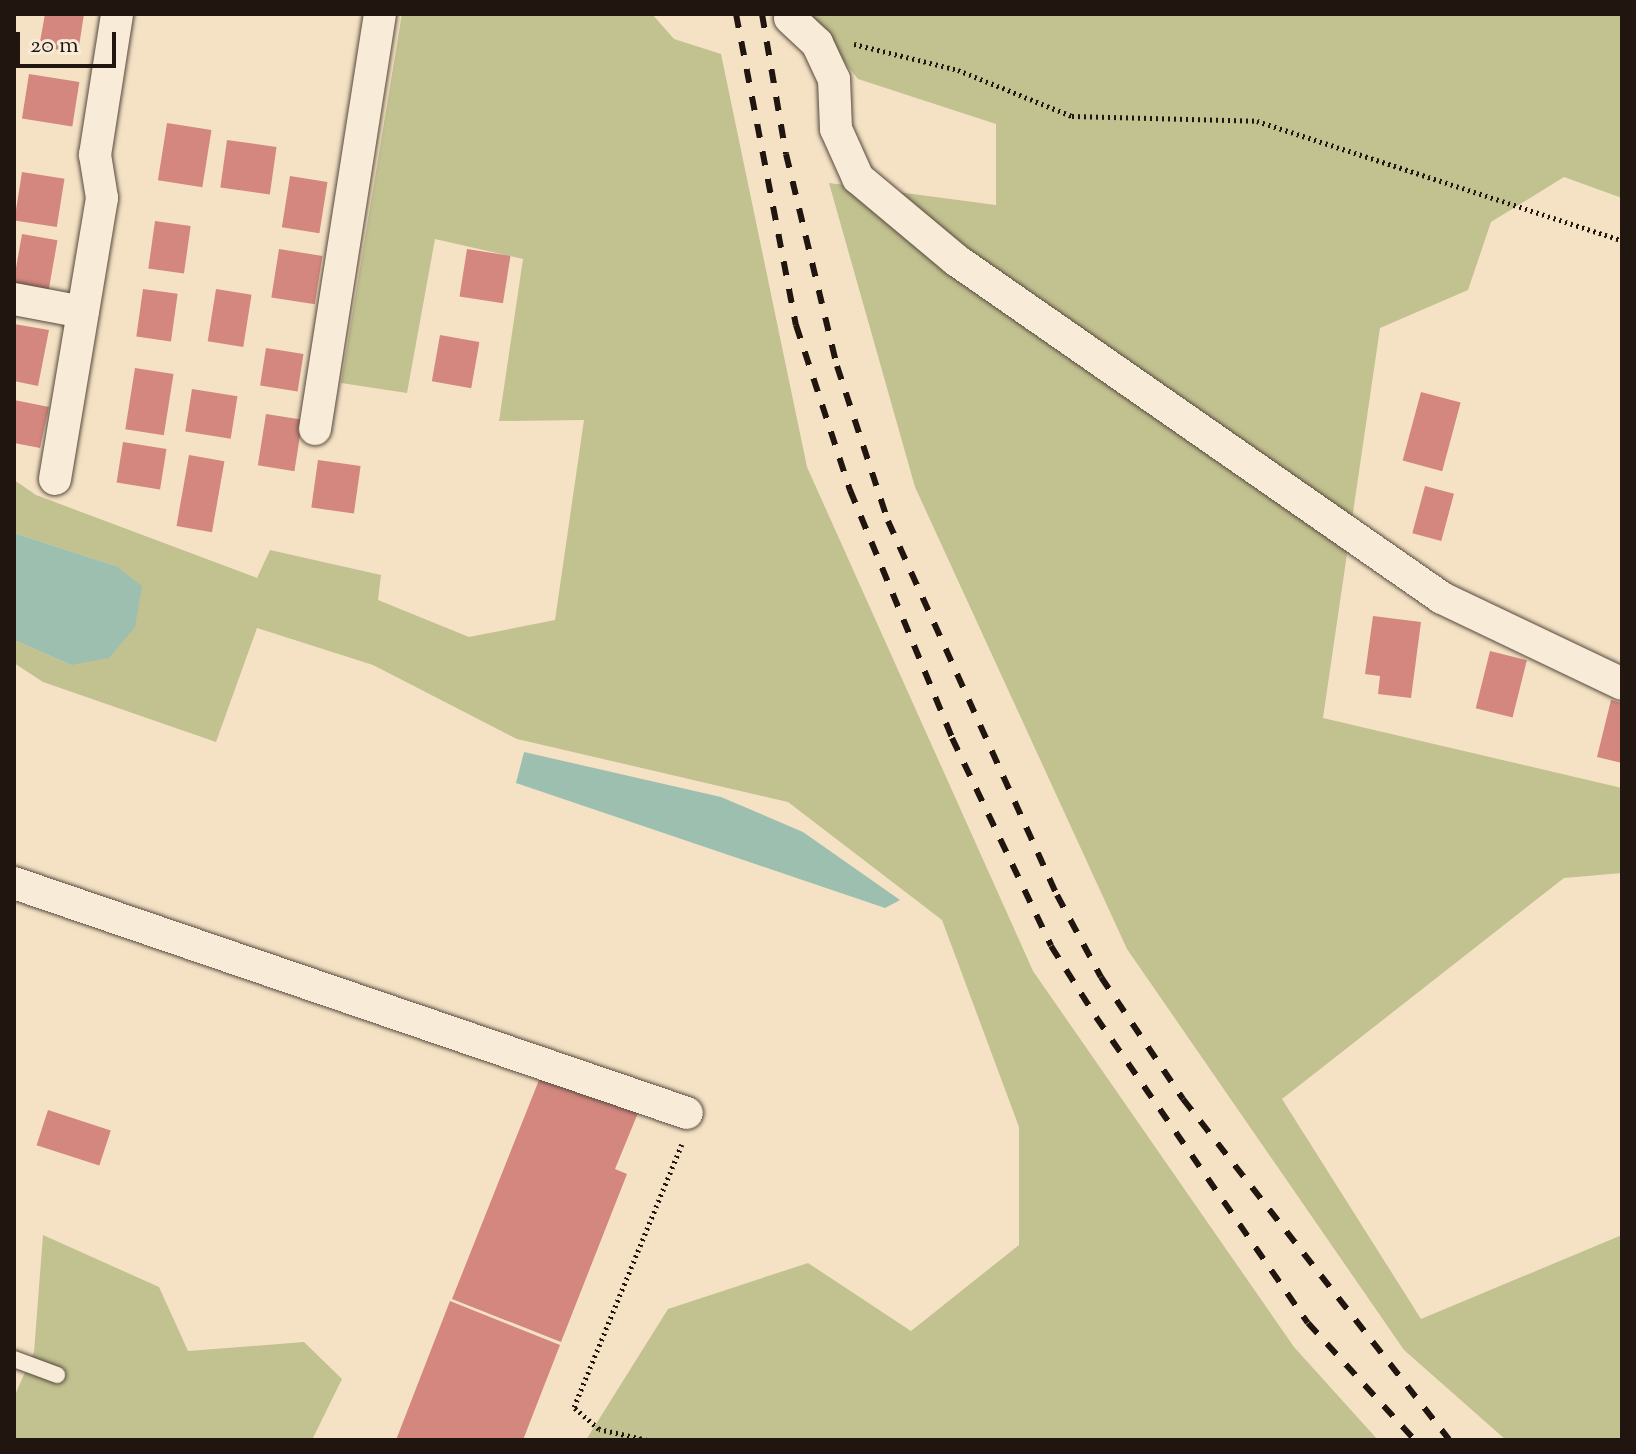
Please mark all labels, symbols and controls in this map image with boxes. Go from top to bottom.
scale bar [20,16,120,66]
text: 20 m [30,29,79,63]

